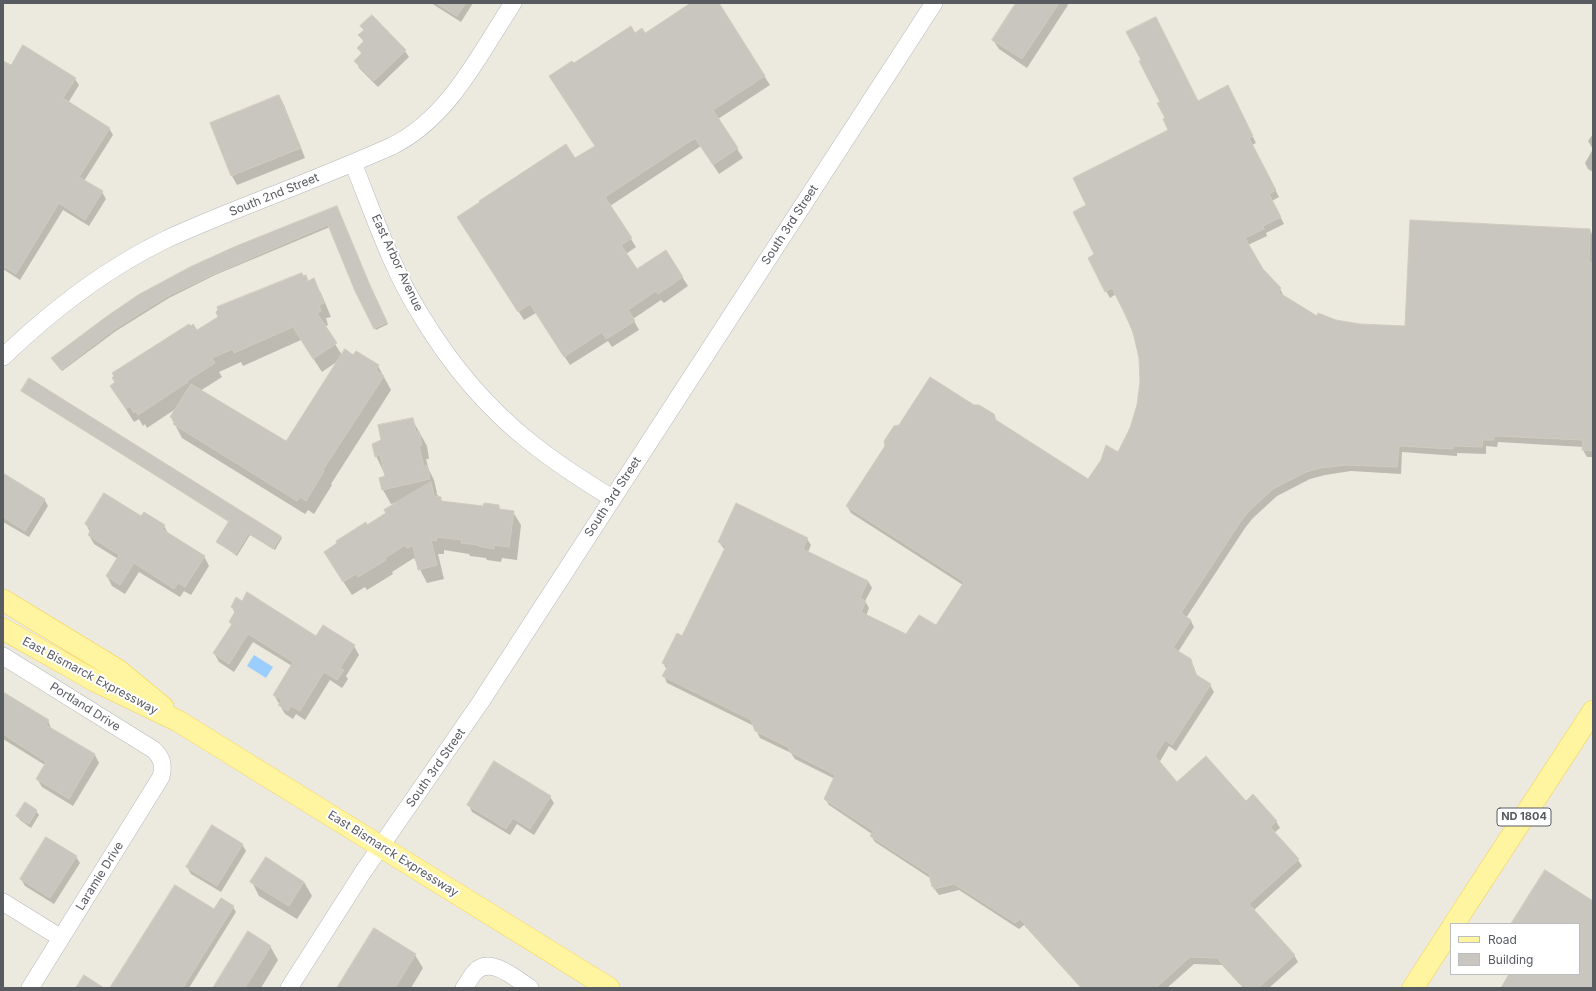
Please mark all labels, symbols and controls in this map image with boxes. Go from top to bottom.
street label: South 2nd Street [227,170,321,220]
street label: South 3rd Street [759,182,821,268]
street label: East Arbor Avenue [368,212,426,314]
street label: South 3rd Street [582,454,644,540]
street label: East Bismarck Expressway [20,634,160,718]
street label: Portland Drive [47,680,123,734]
street label: South 3rd Street [404,726,468,810]
street label: East Bismarck Expressway [325,808,461,900]
road number: ND 1804 [1497,808,1551,826]
street label: Laramie Drive [73,839,127,913]
legend [1450,923,1580,975]
text: Road [1488,932,1517,947]
text: Building [1488,952,1533,967]

